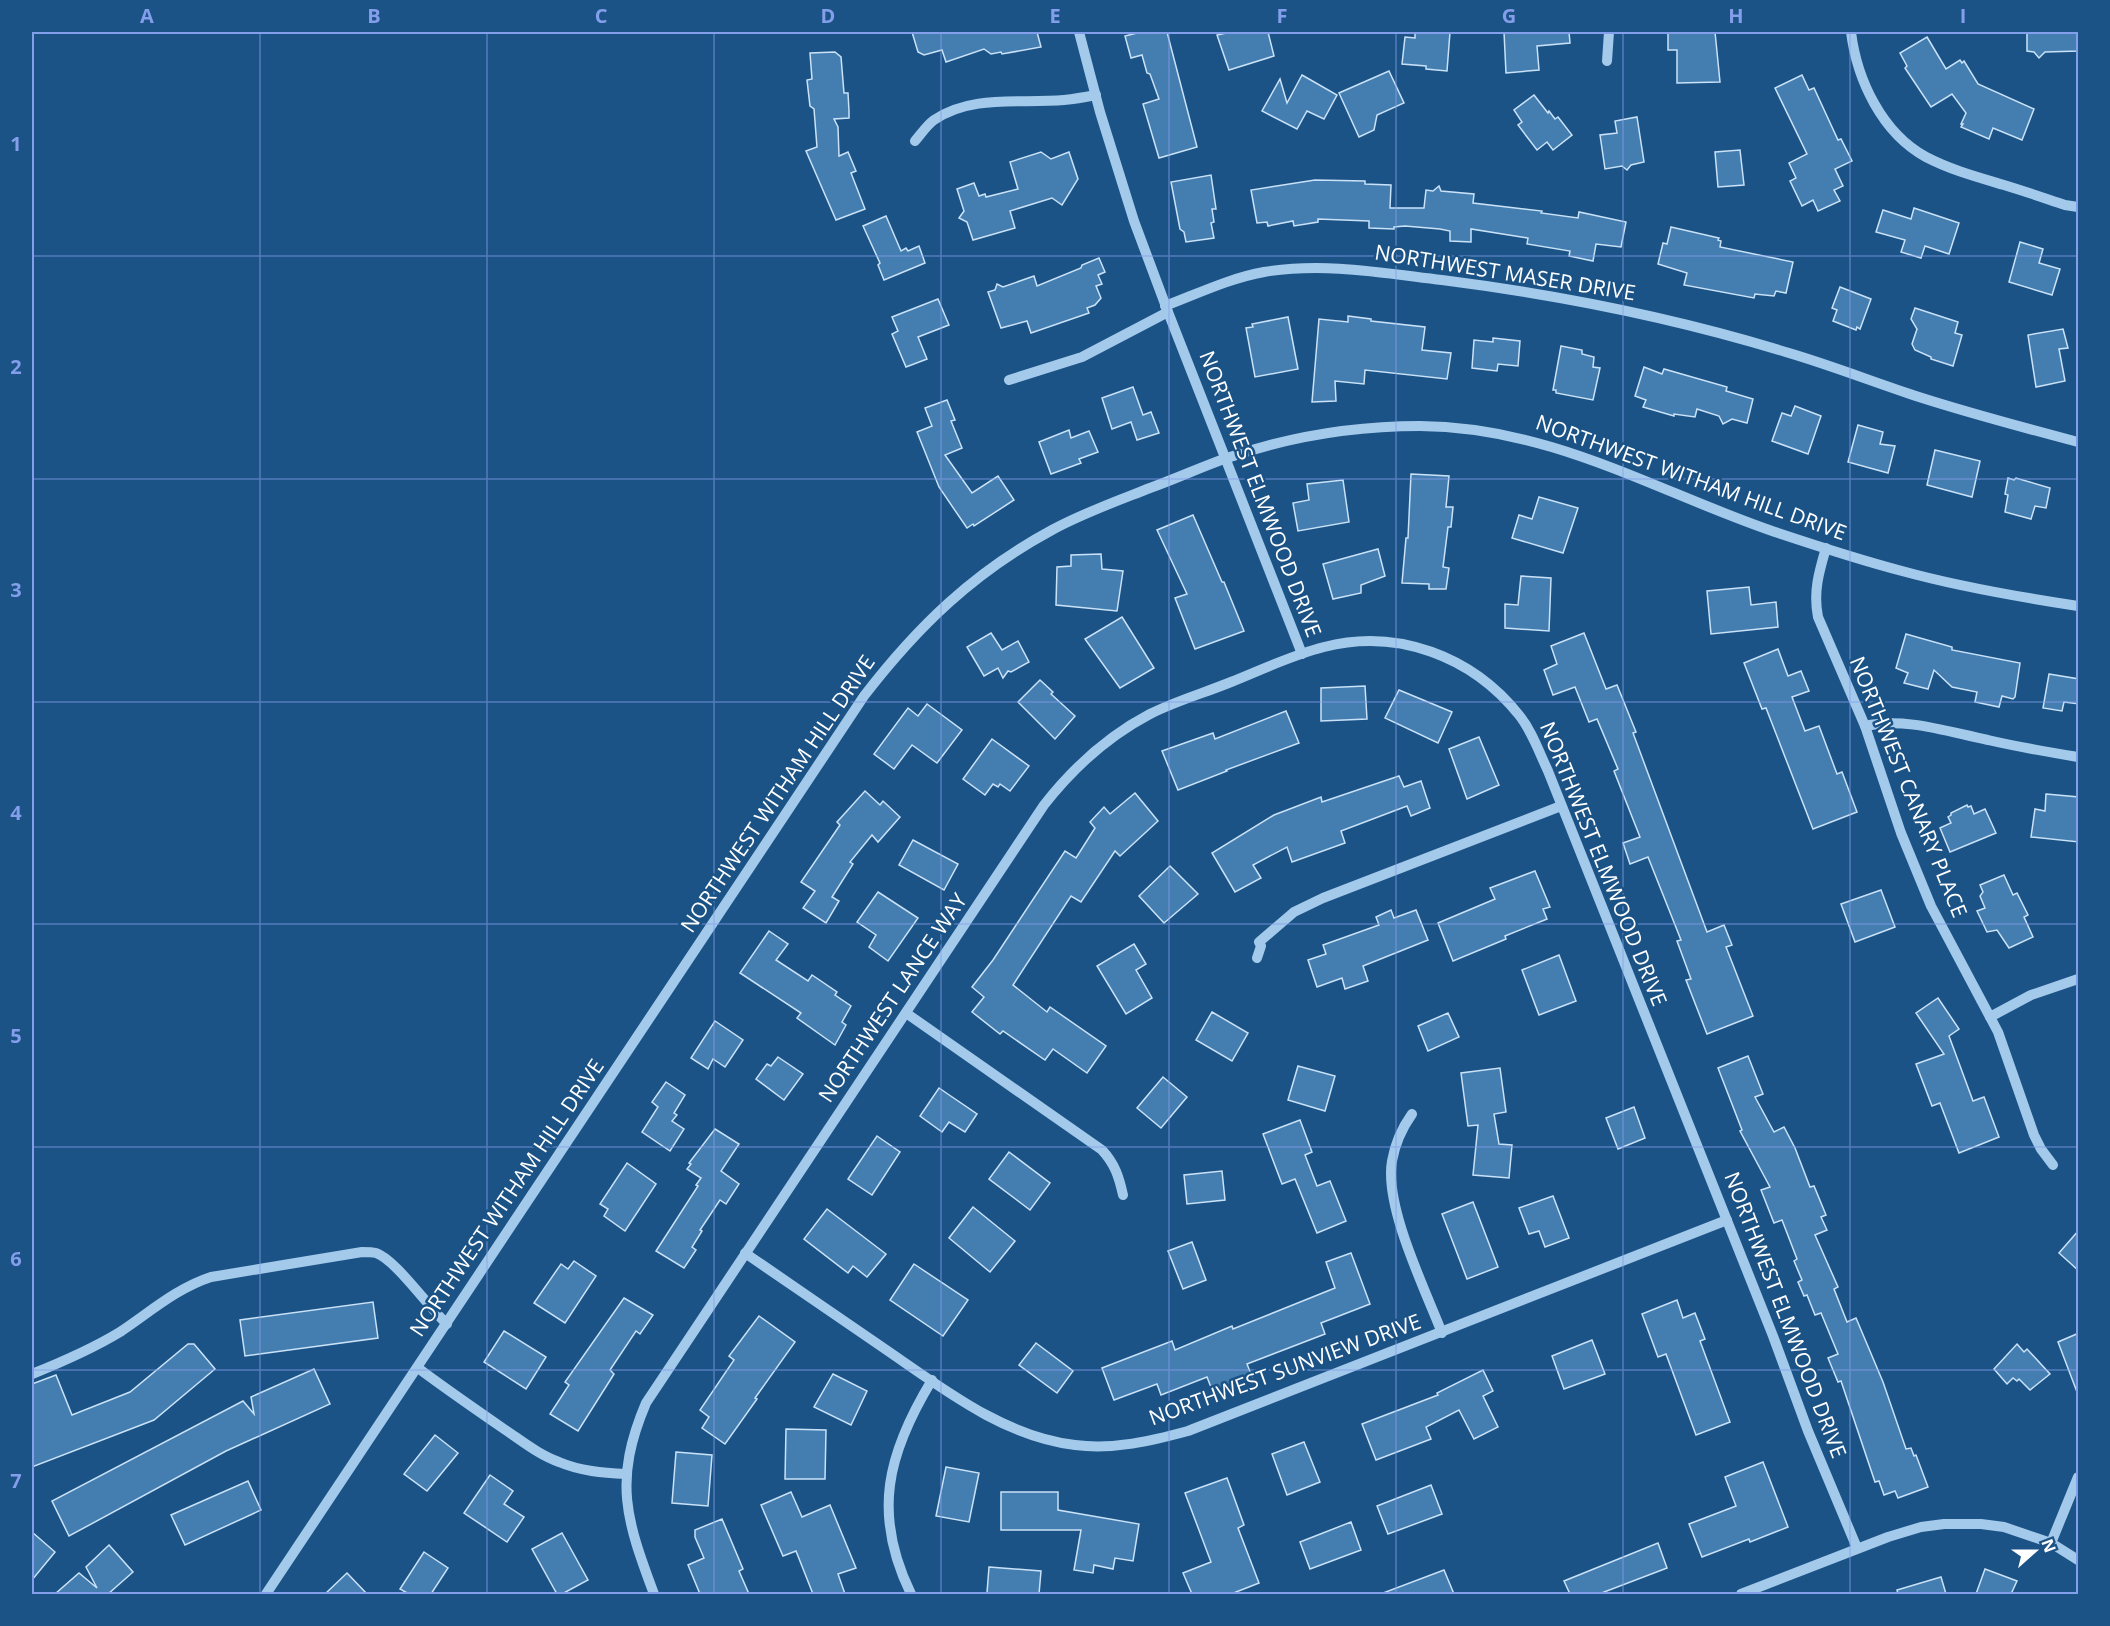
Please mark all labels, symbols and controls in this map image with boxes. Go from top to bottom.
text: A [140,2,154,29]
text: B [367,2,381,29]
text: C [595,2,608,29]
text: D [821,2,835,29]
text: E [1049,2,1061,29]
text: F [1277,2,1287,29]
text: G [1502,2,1516,29]
text: H [1728,2,1744,29]
text: I [1960,2,1966,29]
text: 1 [10,130,22,157]
street label: NORTHWEST MASER DRIVE [1373,238,1638,306]
street label: NORTHWEST ELMWOOD DRIVE [1193,347,1329,641]
text: 2 [10,353,22,380]
street label: NORTHWEST WITHAM HILL DRIVE [1532,408,1851,546]
text: 3 [10,576,22,603]
street label: NORTHWEST WITHAM HILL DRIVE [674,649,881,938]
street label: NORTHWEST CANARY PLACE [1844,652,1974,921]
street label: NORTHWEST ELMWOOD DRIVE [1534,717,1674,1010]
text: 4 [10,799,22,826]
street label: NORTHWEST LANCE WAY [812,887,973,1107]
text: 5 [10,1022,22,1049]
street label: NORTHWEST WITHAM HILL DRIVE [403,1053,610,1342]
street label: NORTHWEST ELMWOOD DRIVE [1718,1168,1854,1462]
text: 6 [10,1245,22,1272]
street label: NORTHWEST SUNVIEW DRIVE [1145,1307,1425,1431]
text: 7 [10,1467,22,1494]
north arrow [2005,1521,2065,1581]
text: N [2036,1536,2062,1556]

